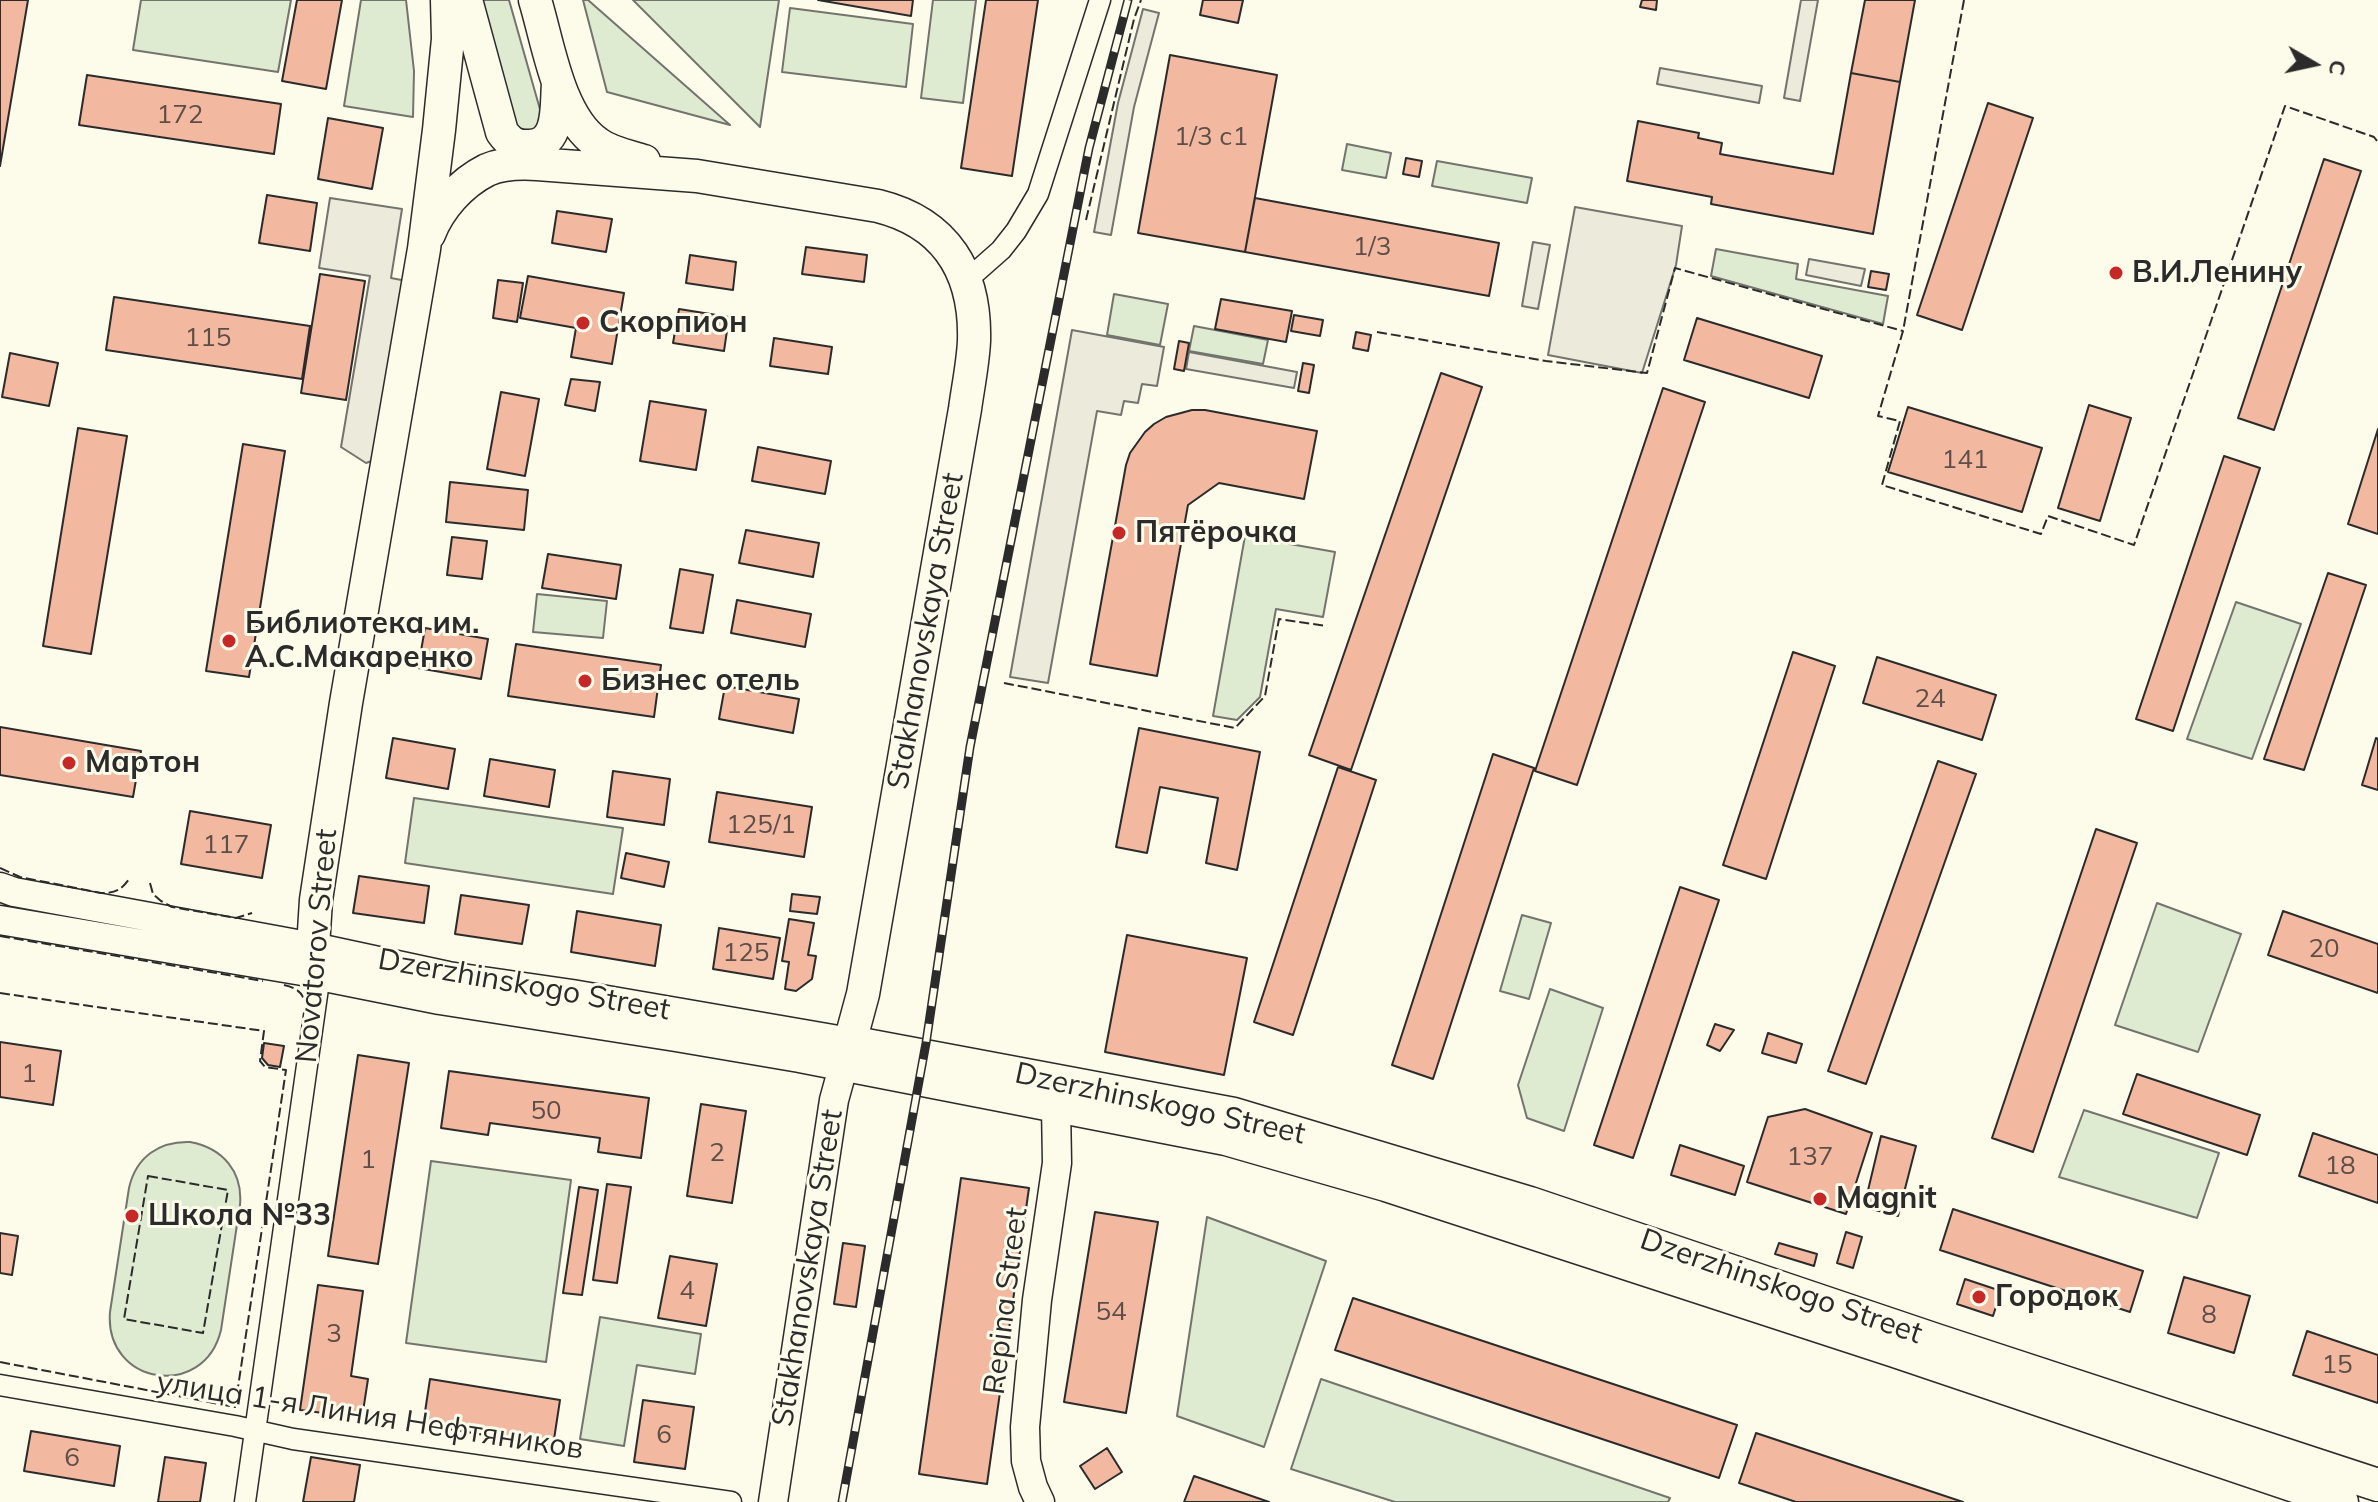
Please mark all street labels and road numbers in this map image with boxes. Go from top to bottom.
street label: Stakhanovskaya Street [880,470,972,792]
street label: Novatorov Street [289,827,345,1065]
street label: Dzerzhinskogo Street [375,942,673,1028]
street label: Dzerzhinskogo Street [1012,1056,1308,1152]
street label: Stakhanovskaya Street [765,1107,851,1429]
street label: Repina Street [977,1205,1035,1397]
street label: Dzerzhinskogo Street [1635,1222,1927,1352]
street label: улица 1-я Линия Нефтяников [154,1364,586,1468]

